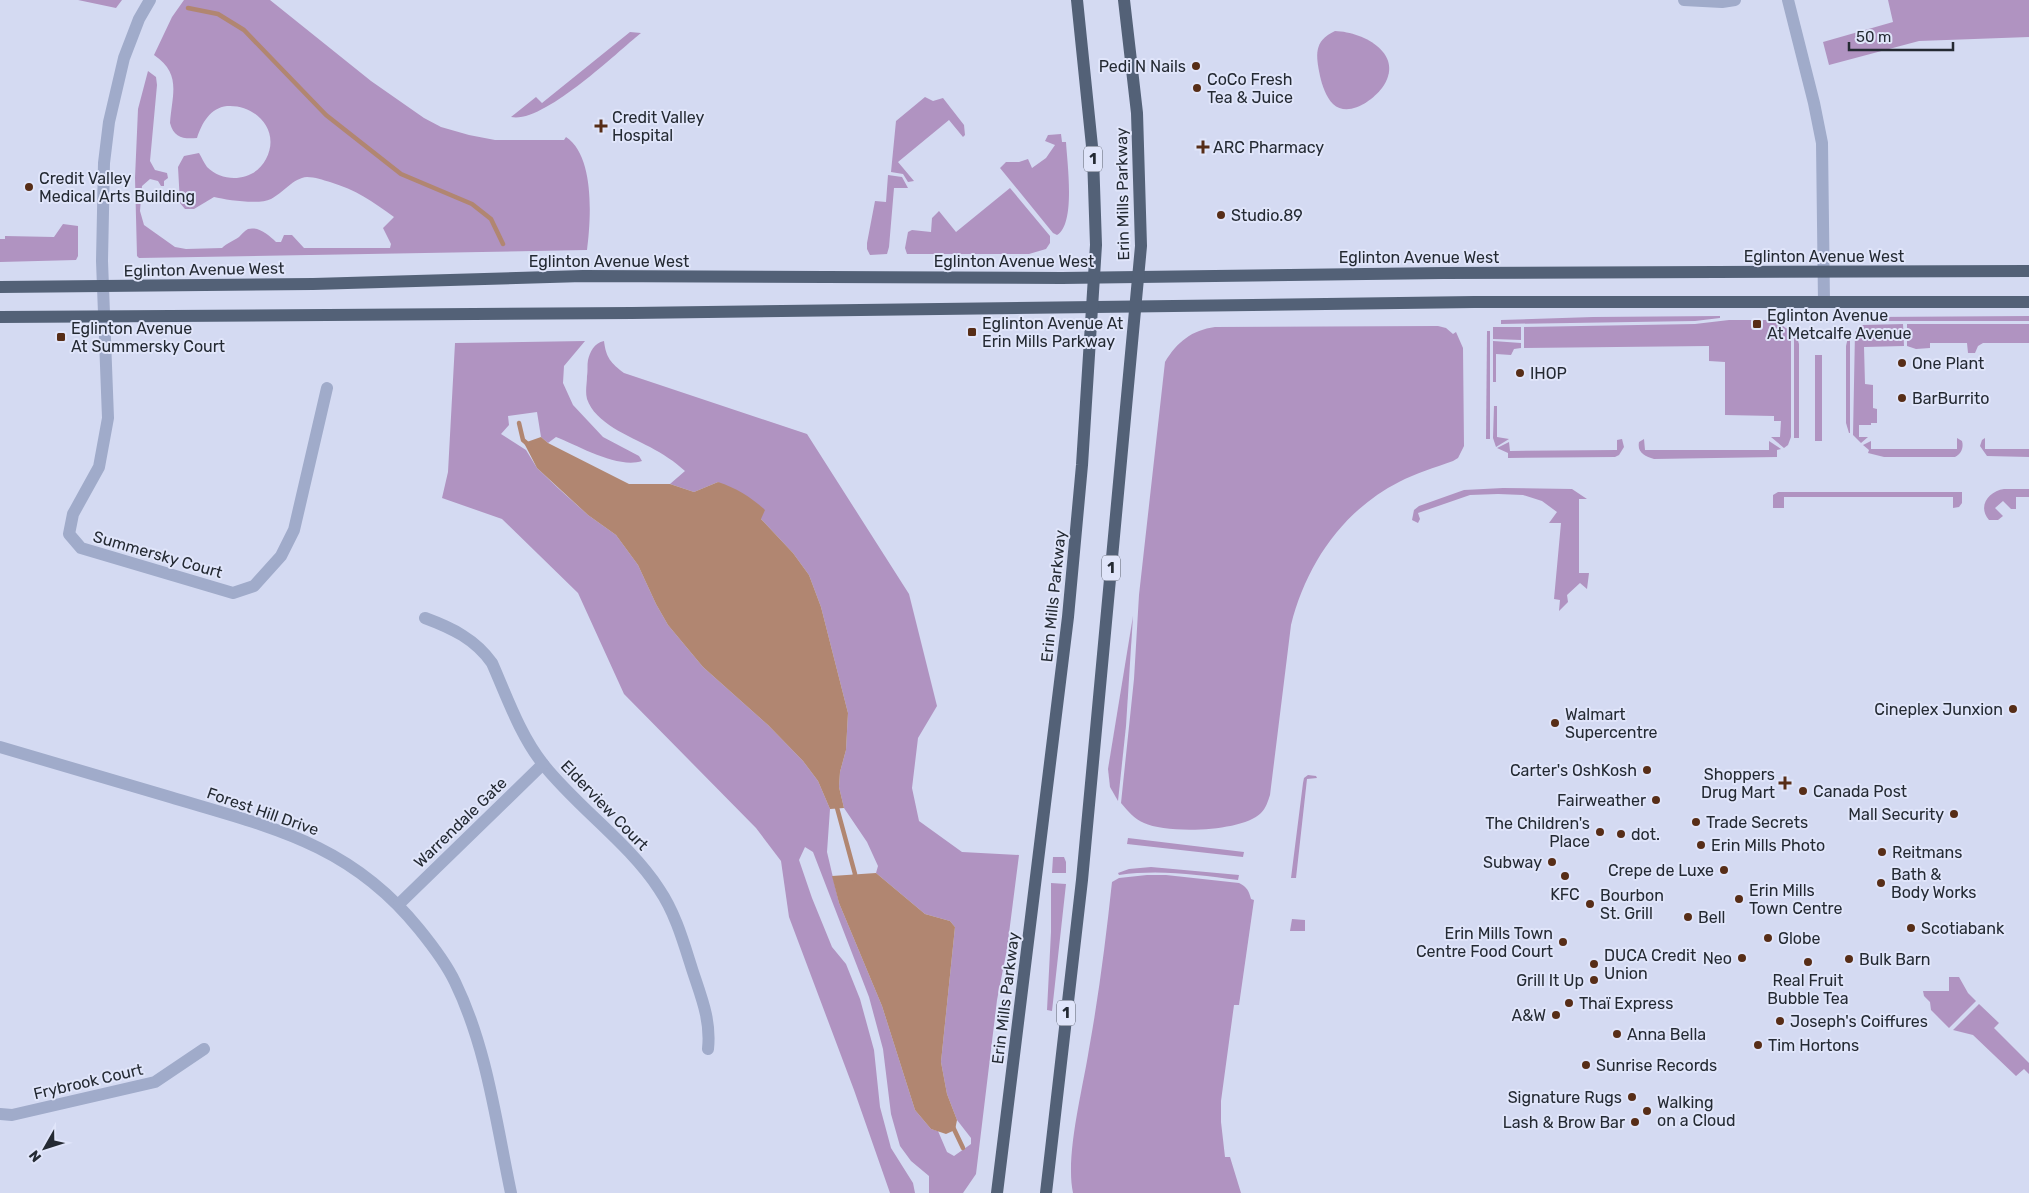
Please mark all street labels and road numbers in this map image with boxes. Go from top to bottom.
street label: Erin Mills Parkway [1112,127,1133,261]
road number: 1 [1084,146,1102,172]
street label: Eglinton Avenue West [1744,247,1904,266]
street label: Eglinton Avenue West [1339,248,1499,267]
street label: Eglinton Avenue West [529,252,689,271]
street label: Eglinton Avenue West [934,252,1094,271]
street label: Eglinton Avenue West [124,259,285,280]
street label: Summersky Court [91,527,225,582]
street label: Erin Mills Parkway [1037,529,1070,663]
road number: 1 [1102,556,1120,580]
street label: Elderview Court [557,756,652,854]
street label: Warrendale Gate [410,773,511,872]
street label: Forest Hill Drive [204,783,321,840]
street label: Erin Mills Parkway [988,931,1023,1065]
road number: 1 [1057,1000,1075,1026]
street label: Frybrook Court [32,1060,145,1103]

